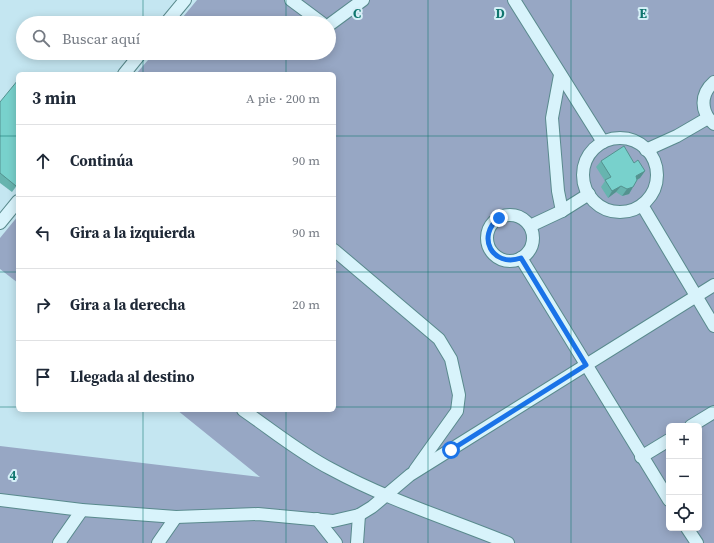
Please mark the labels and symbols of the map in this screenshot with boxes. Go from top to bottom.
text: C [353,5,361,22]
text: D [495,5,505,22]
text: E [639,5,647,22]
route end [490,209,508,227]
route start [442,441,460,459]
text: 4 [9,467,17,484]

